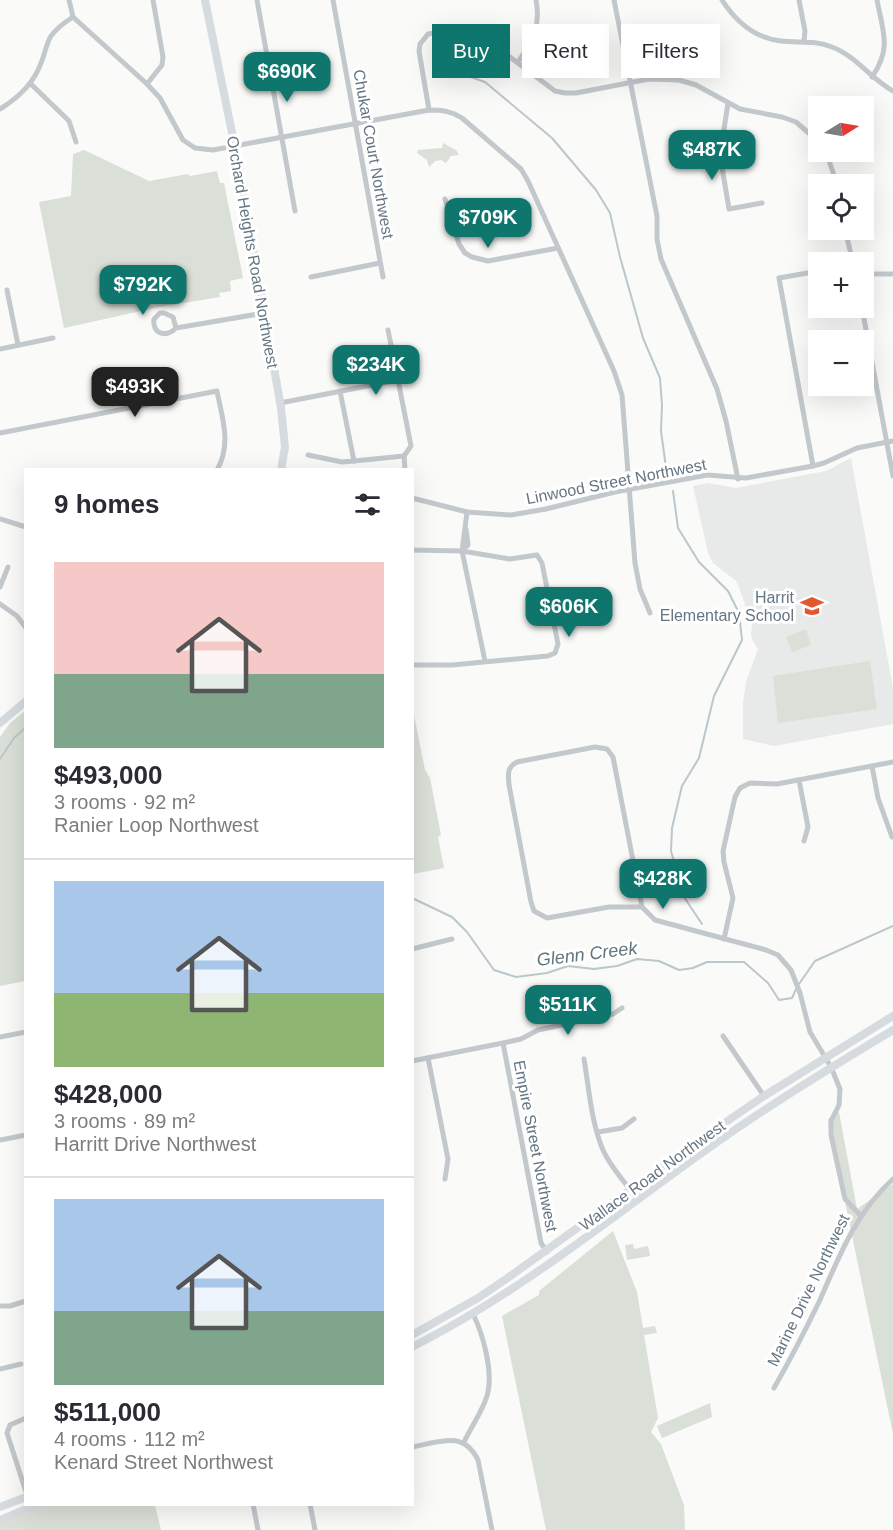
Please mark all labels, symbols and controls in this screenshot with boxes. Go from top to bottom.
chip: Buy [432,24,510,78]
chip: Rent [522,24,609,78]
chip: Filters [621,24,720,78]
pin: $690K [245,52,329,103]
text: $690K [258,60,316,82]
street label: Chukar Court Northwest [350,68,397,241]
north arrow [808,96,874,162]
map controls [808,96,874,396]
pin: $487K [670,130,754,181]
street label: Orchard Heights Road Northwest [224,135,281,370]
text: $487K [683,138,741,160]
button: locate [808,174,874,240]
pin: $709K [446,198,530,249]
text: $709K [459,206,517,228]
button: + [808,252,874,318]
pin: $792K [101,265,185,316]
text: $792K [114,273,172,295]
button: − [808,330,874,396]
pin: $234K [334,345,418,396]
text: $234K [347,353,405,375]
pin: $493K [93,367,177,418]
text: $493K [106,375,164,397]
street label: Linwood Street Northwest [525,456,708,507]
icon: filters [351,488,384,521]
text: 9 homes [54,489,160,519]
pin: $606K [527,587,611,638]
place label: Harrit Elementary School [660,589,795,624]
school or university icon: Harrit Elementary School [799,593,825,619]
text: $606K [540,595,598,617]
icon: home [165,601,273,709]
text: $493,000 [54,760,162,790]
text: 3 rooms · 92 m² [54,791,195,813]
text: Ranier Loop Northwest [54,814,259,836]
pin: $428K [621,859,705,910]
text: $428K [634,867,692,889]
icon: home [165,920,273,1028]
water label: Glenn Creek [536,938,639,970]
pin: $511K [526,985,610,1036]
text: $511K [539,993,597,1015]
street label: Empire Street Northwest [511,1059,561,1234]
text: $428,000 [54,1079,162,1109]
text: 3 rooms · 89 m² [54,1110,195,1132]
street label: Wallace Road Northwest [576,1117,729,1234]
text: Harritt Drive Northwest [54,1133,256,1155]
street label: Marine Drive Northwest [764,1211,853,1369]
icon: home [165,1238,273,1346]
text: $511,000 [54,1397,161,1427]
text: 4 rooms · 112 m² [54,1428,205,1450]
text: Kenard Street Northwest [54,1451,273,1473]

